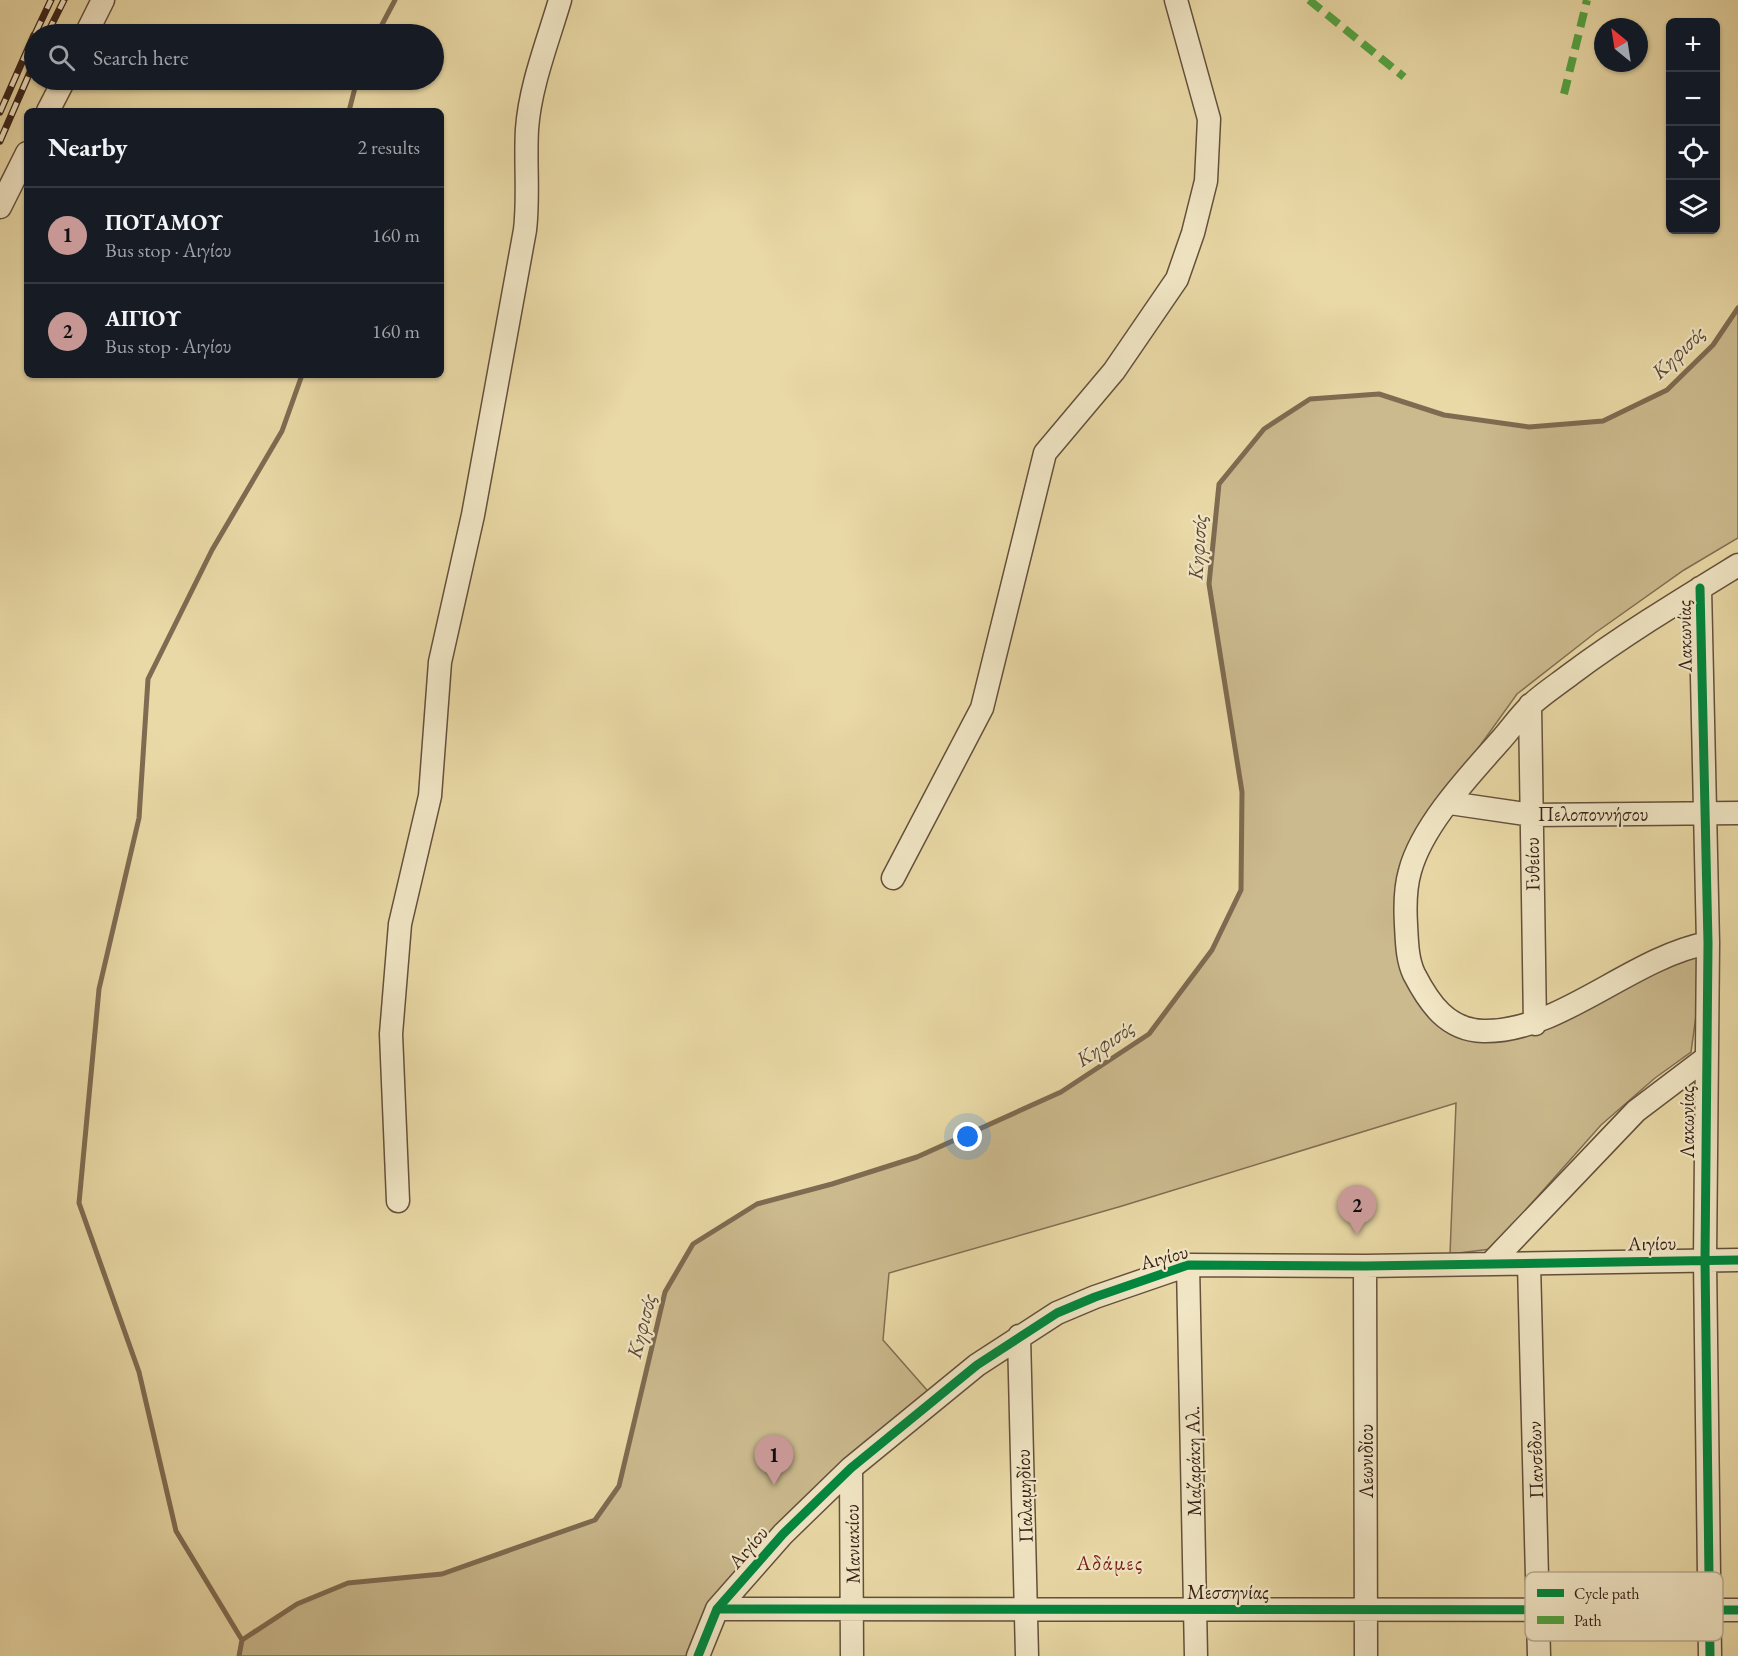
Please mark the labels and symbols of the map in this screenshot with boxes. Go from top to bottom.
north arrow [1594,18,1648,72]
water label: Κηφισός [1644,319,1711,385]
water label: Κηφισός [1181,513,1213,582]
street label: Λακωνίας [1670,600,1698,673]
street label: Πελοποννήσου [1538,801,1648,827]
street label: Γυθείου [1519,837,1545,891]
water label: Κηφισός [1069,1013,1140,1073]
street label: Λακωνίας [1674,1086,1700,1159]
your location [953,1122,982,1151]
pin: 2 [1338,1186,1376,1235]
street label: Αιγίου [1626,1230,1677,1256]
street label: Αιγίου [1136,1238,1191,1276]
water label: Κηφισός [620,1290,662,1362]
street label: Μαζαράκη Αλ. [1179,1405,1207,1517]
street label: Πανσέδων [1521,1421,1549,1499]
street label: Λεωνιδίου [1353,1424,1379,1499]
pin: 1 [754,1436,794,1485]
street label: Παλαμηδίου [1009,1449,1039,1543]
street label: Μανιακίου [838,1504,866,1584]
street label: Αιγίου [722,1520,774,1575]
district label: Αδάμες [1075,1549,1144,1576]
legend [1525,1572,1723,1641]
street label: Μεσσηνίας [1187,1579,1269,1605]
text: Cycle path [1574,1583,1639,1604]
text: Path [1574,1610,1602,1631]

